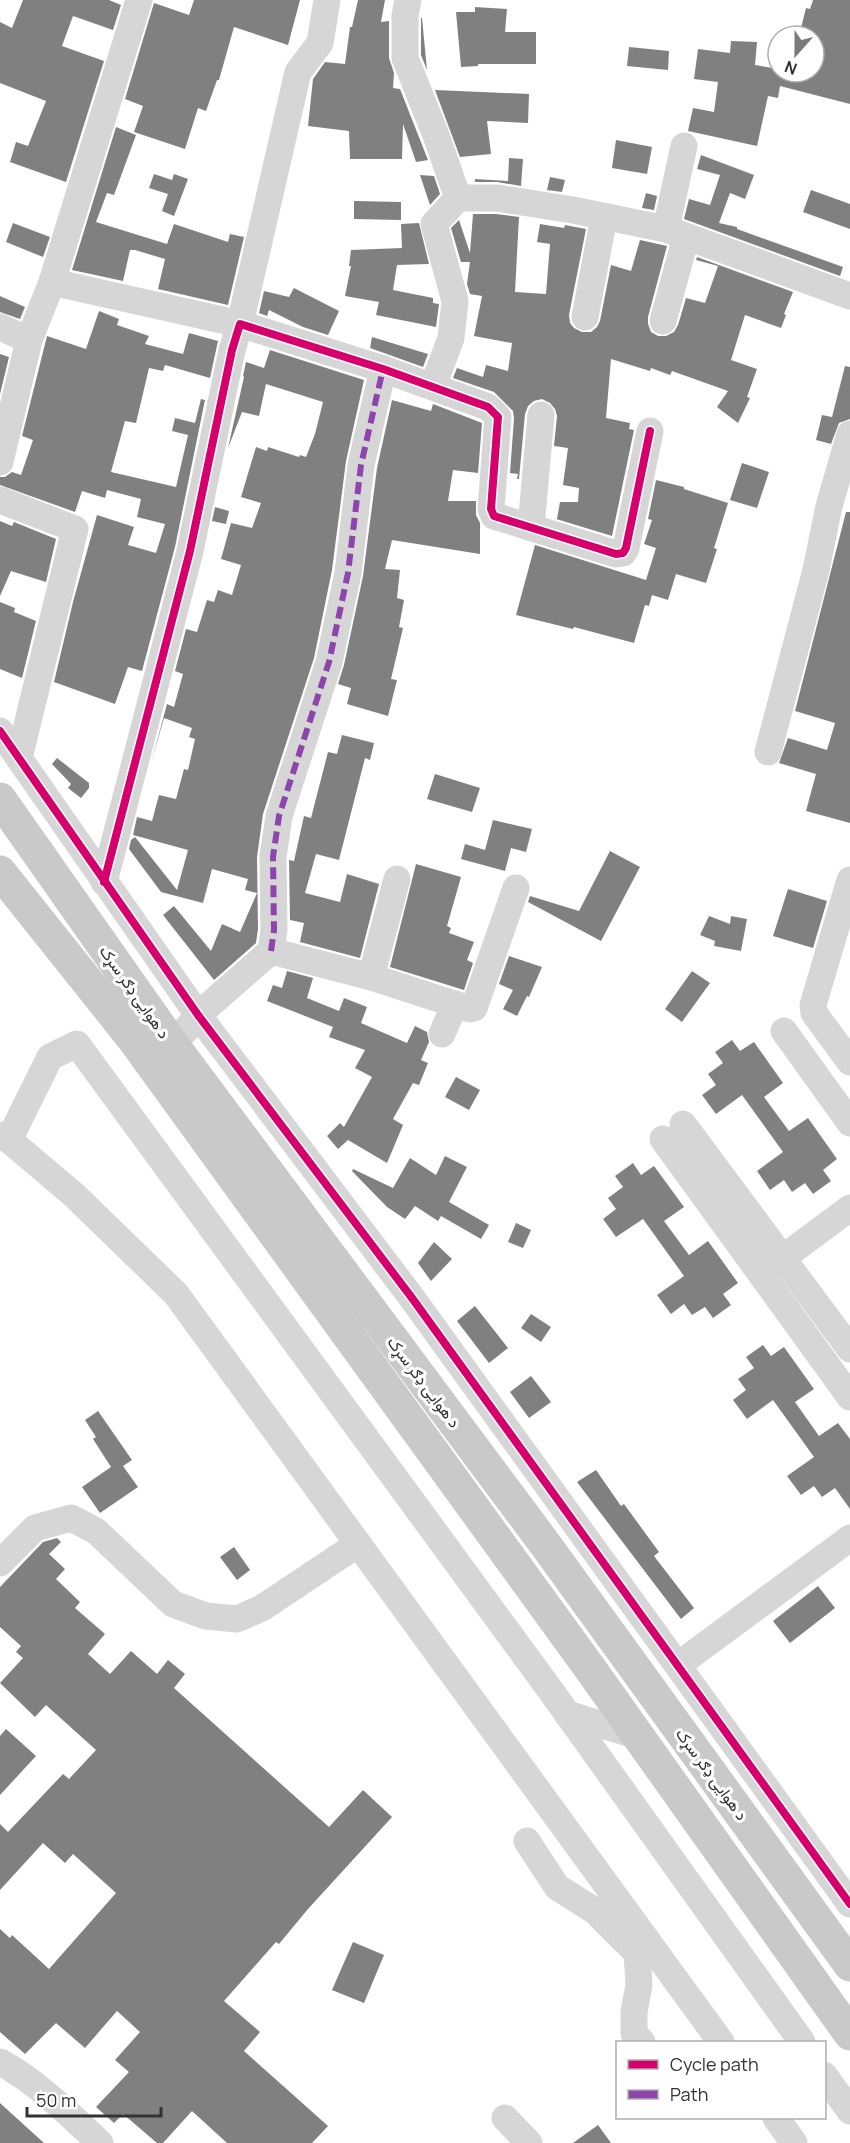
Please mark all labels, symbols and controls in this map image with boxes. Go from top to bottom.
north arrow [766,24,826,84]
text: N [781,56,800,80]
street label: د هوایی ډګر سړک [94,941,175,1044]
street label: د هوایی ډګر سړک [382,1332,466,1433]
street label: د هوایی ډګر سړک [670,1723,753,1825]
legend [616,2041,826,2119]
text: Cycle path [670,2052,759,2076]
scale bar [27,2080,160,2118]
text: Path [670,2082,708,2106]
text: 50 m [36,2088,76,2112]

